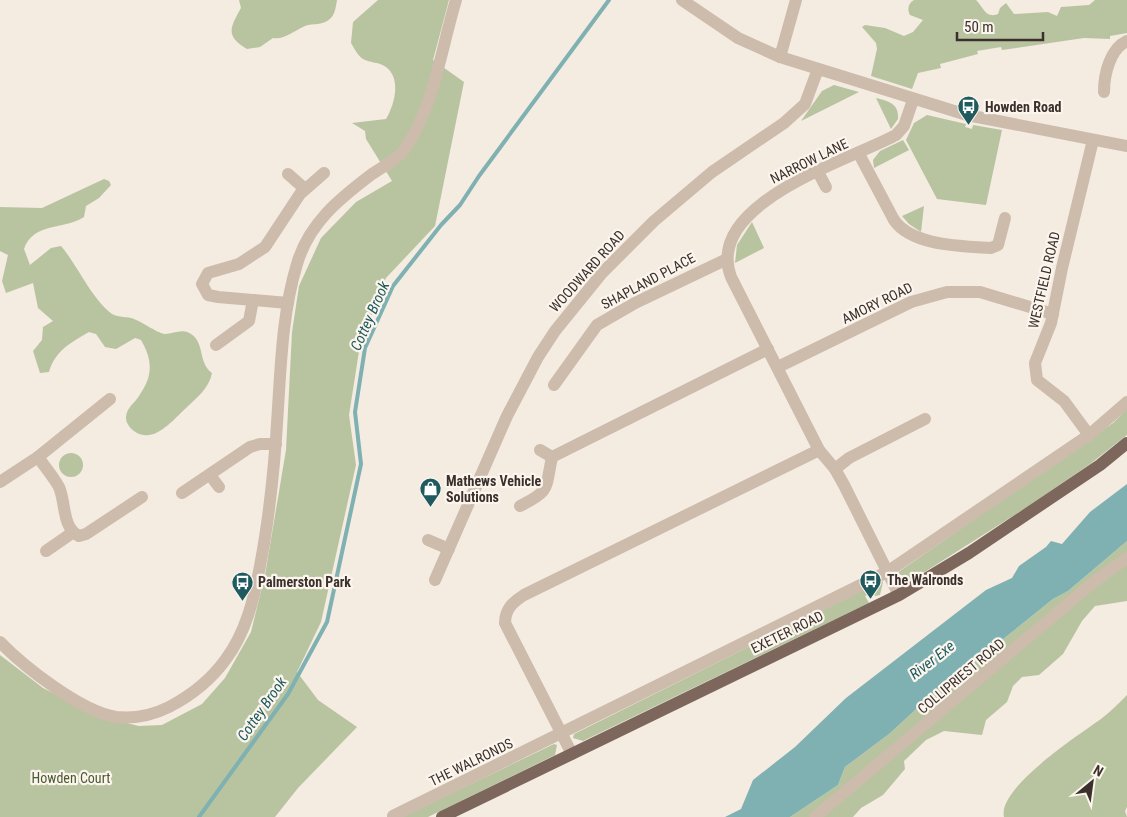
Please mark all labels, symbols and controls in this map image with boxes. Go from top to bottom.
scale bar [957,10,1043,42]
text: 50 m [964,18,994,36]
bus stop icon: Howden Road [957,95,981,126]
place label: Howden Road [985,99,1061,115]
street label: NARROW LANE [768,135,851,187]
street label: WOODWARD ROAD [546,227,628,315]
street label: WESTFIELD ROAD [1025,230,1063,330]
street label: SHAPLAND PLACE [598,249,698,312]
water label: Cottey Brook [347,278,393,353]
street label: AMORY ROAD [839,279,915,327]
place label: Mathews Vehicle Solutions [446,473,541,505]
shop icon: Mathews Vehicle Solutions [418,477,442,508]
bus stop icon: The Walronds [859,568,883,599]
bus stop icon: Palmerston Park [230,570,254,601]
place label: The Walronds [887,572,963,588]
place label: Palmerston Park [258,574,351,590]
street label: EXETER ROAD [748,608,826,656]
street label: COLLIPRIEST ROAD [914,635,1008,717]
water label: River Exe [906,637,958,683]
water label: Cottey Brook [233,673,291,744]
street label: THE WALRONDS [427,735,515,789]
north arrow [1067,757,1117,807]
text: N [1091,762,1106,780]
park label: Howden Court [32,770,110,786]

